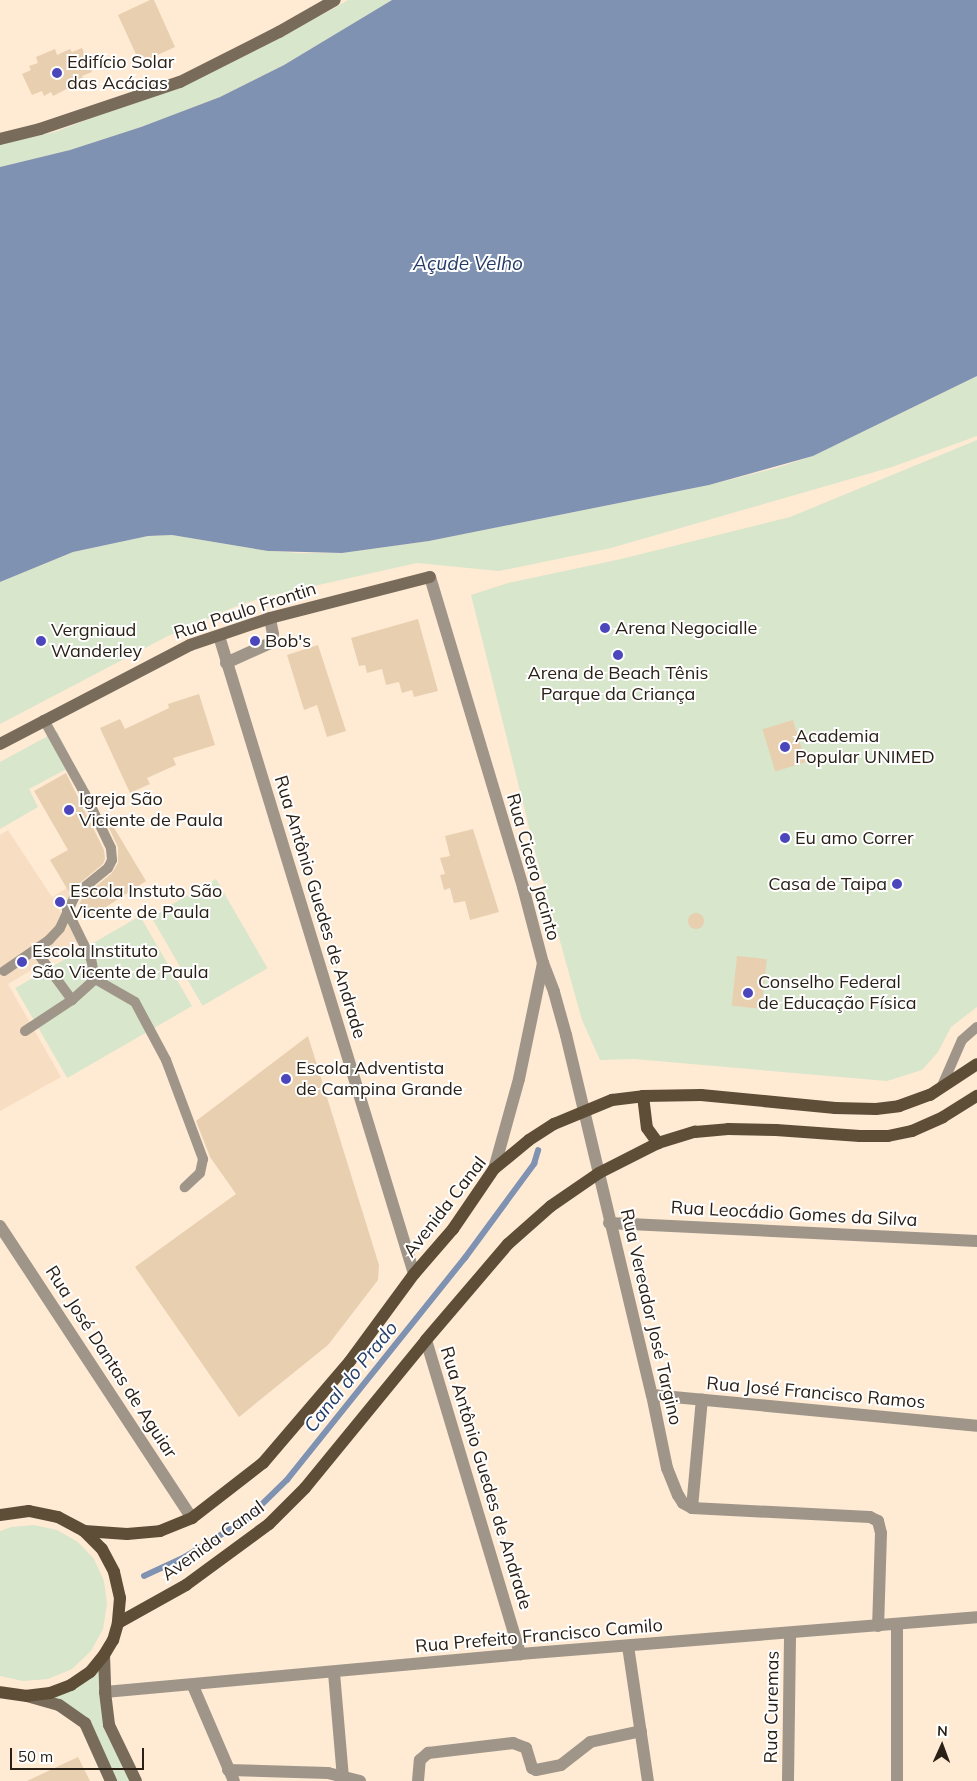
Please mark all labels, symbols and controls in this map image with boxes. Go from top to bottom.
place label: Edifício Solar das Acácias [67,52,174,94]
marker: Edifício Solar das Acácias [51,67,63,79]
water label: Açude Velho [413,253,523,275]
street label: Rua Paulo Frontin [171,578,319,644]
place label: Arena Negocialle [615,617,757,639]
place label: Vergniaud Wanderley [51,620,142,662]
marker: Arena Negocialle [599,622,611,634]
place label: Bob's [265,630,311,652]
marker: Vergniaud Wanderley [35,635,47,647]
marker: Bob's [249,635,261,647]
marker: Arena de Beach Tênis Parque da Criança [612,649,624,661]
place label: Arena de Beach Tênis Parque da Criança [528,663,708,706]
place label: Academia Popular UNIMED [795,726,935,769]
marker: Academia Popular UNIMED [779,741,791,753]
street label: Rua Antônio Guedes de Andrade [270,773,370,1041]
place label: Igreja São Viciente de Paula [79,789,223,832]
street label: Rua Cicero Jacinto [502,791,564,943]
marker: Igreja São Viciente de Paula [63,804,75,816]
place label: Eu amo Correr [795,827,913,849]
marker: Eu amo Correr [779,832,791,844]
place label: Casa de Taipa [768,873,887,895]
marker: Casa de Taipa [891,878,903,890]
place label: Escola Instuto São Vicente de Paula [70,881,222,924]
marker: Escola Instuto São Vicente de Paula [54,896,66,908]
place label: Escola Instituto São Vicente de Paula [32,941,208,984]
marker: Escola Instituto São Vicente de Paula [16,956,28,968]
place label: Conselho Federal de Educação Física [758,972,917,1014]
marker: Conselho Federal de Educação Física [742,987,754,999]
place label: Escola Adventista de Campina Grande [296,1058,463,1100]
marker: Escola Adventista de Campina Grande [280,1073,292,1085]
street label: Avenida Canal [399,1152,491,1262]
street label: Rua Leocádio Gomes da Silva [670,1197,918,1231]
street label: Rua Vereador José Targino [616,1207,686,1427]
street label: Rua José Dantas de Aguiar [41,1262,181,1462]
water label: Canal do Prado [299,1317,403,1437]
street label: Rua Antônio Guedes de Andrade [436,1344,536,1612]
street label: Rua José Francisco Ramos [706,1373,926,1413]
street label: Avenida Canal [157,1497,269,1585]
street label: Rua Prefeito Francisco Camilo [414,1614,664,1658]
street label: Rua Curemas [760,1651,784,1763]
north arrow [917,1721,967,1771]
text: N [937,1722,948,1740]
scale bar [12,1738,146,1770]
text: 50 m [18,1747,53,1766]

